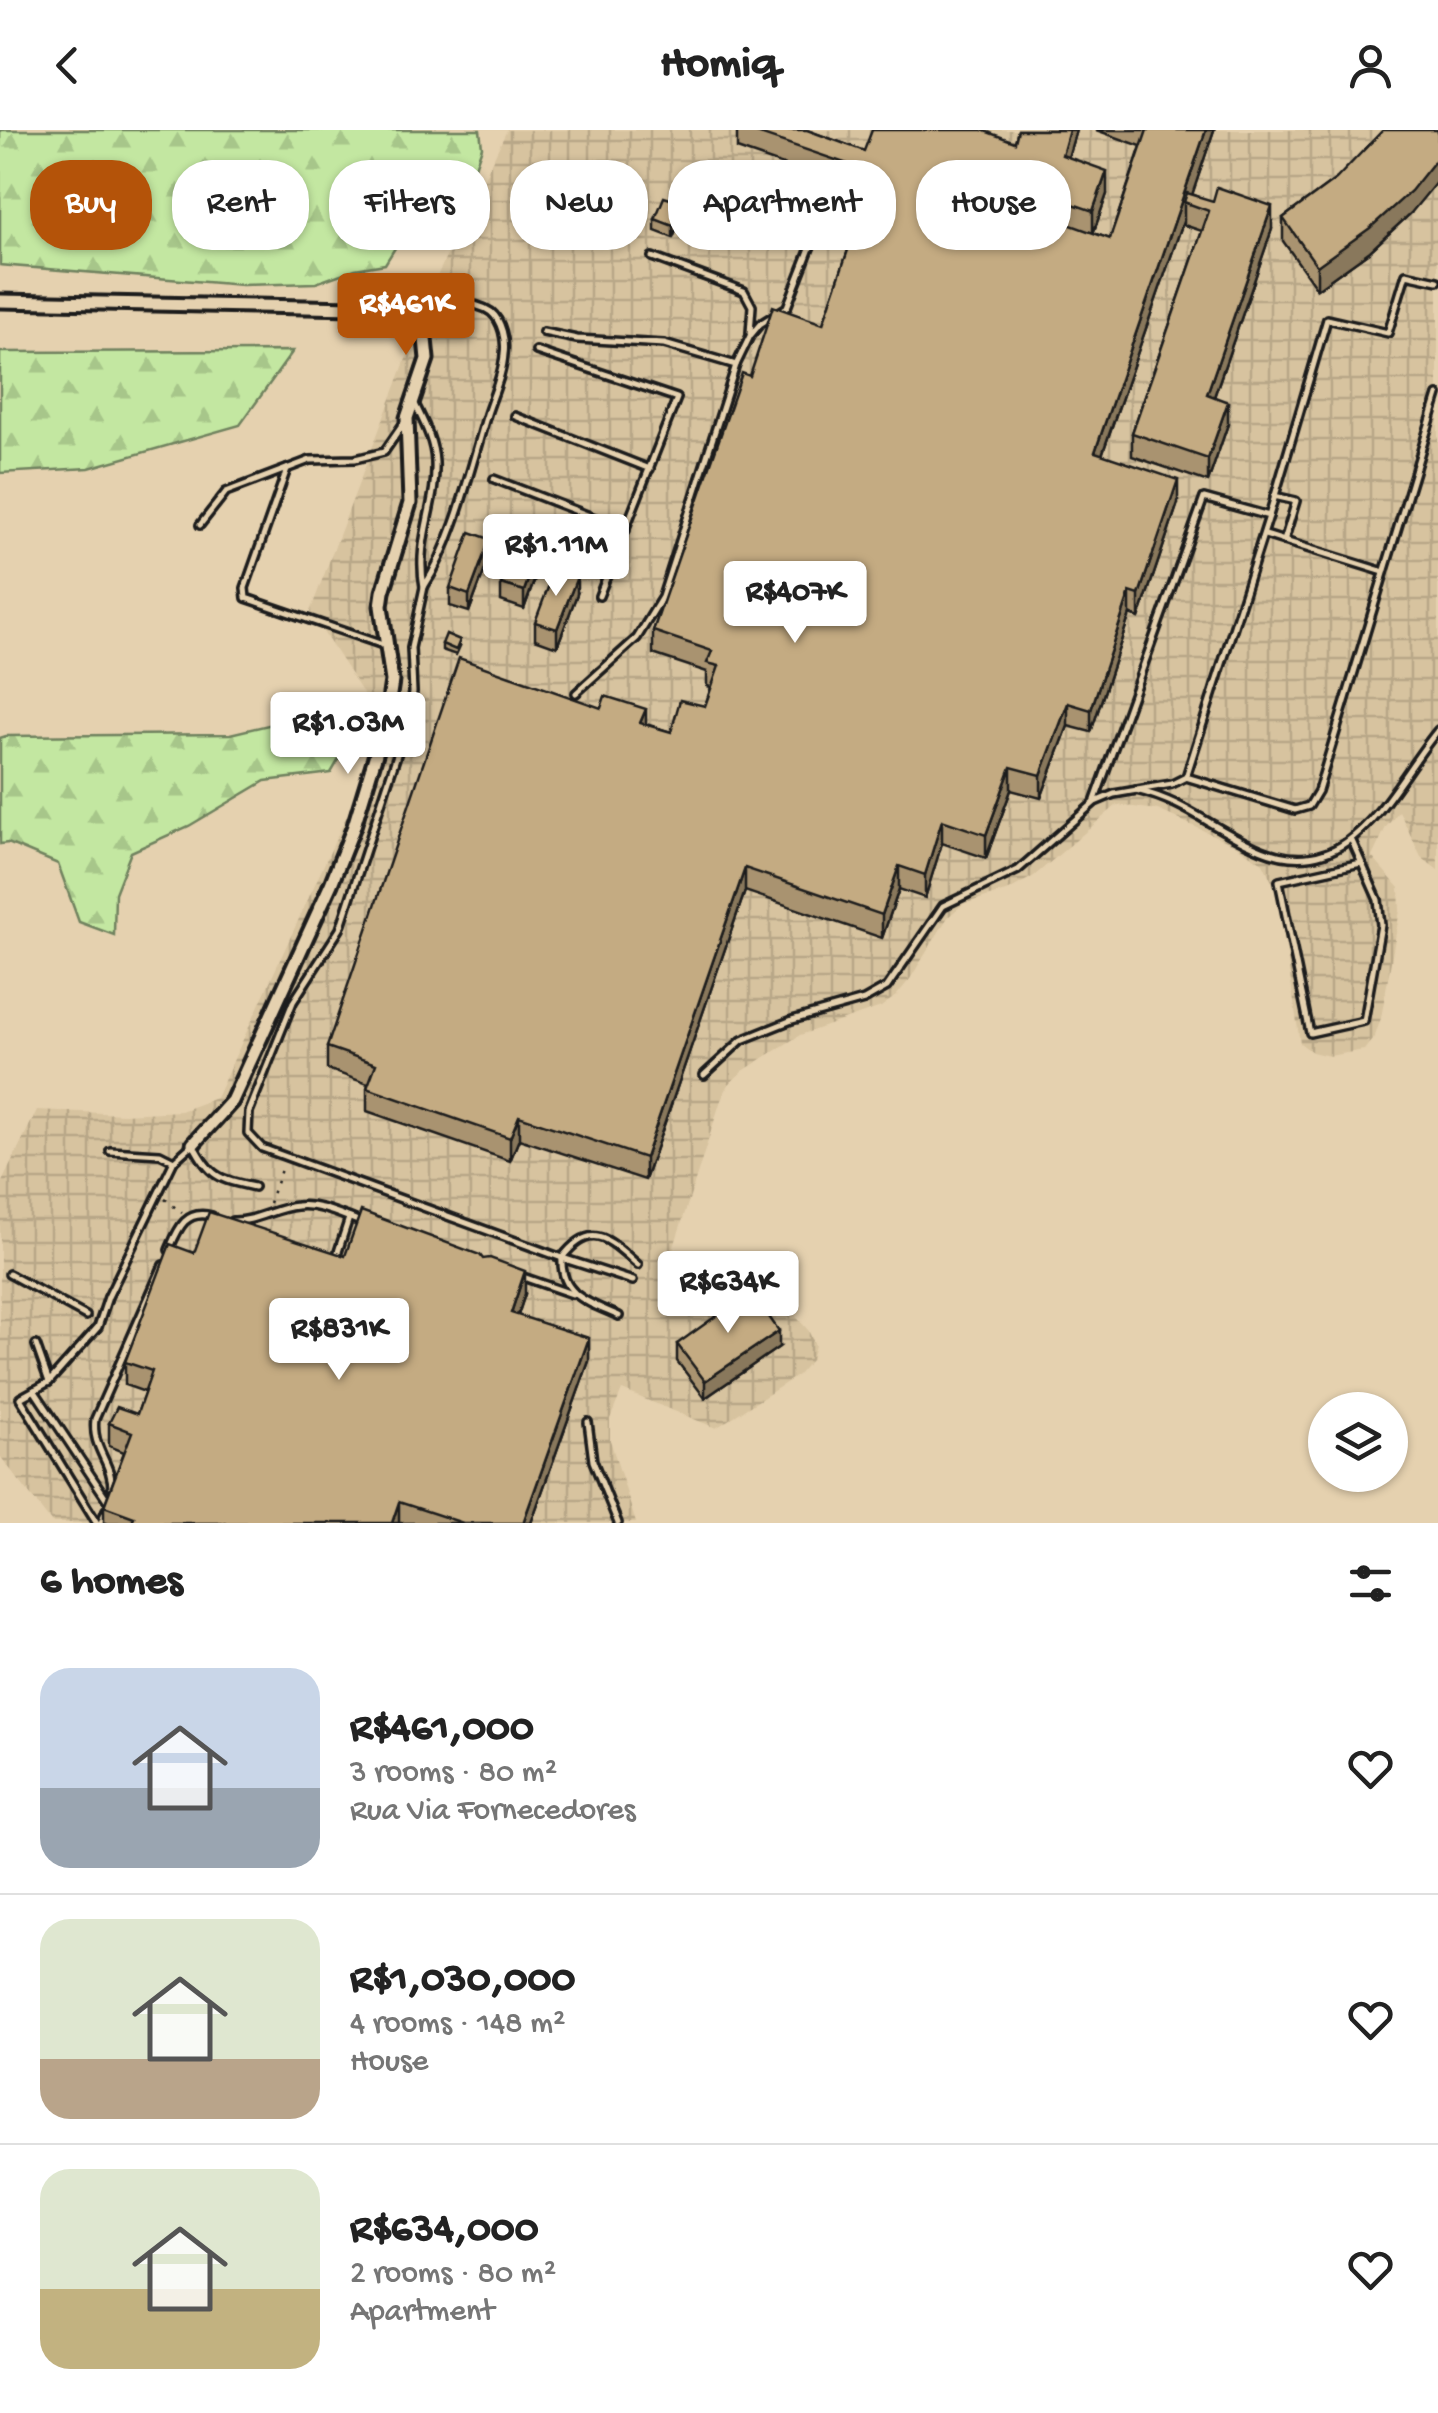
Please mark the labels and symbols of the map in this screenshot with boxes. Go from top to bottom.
pin: R$461K [325,273,487,358]
pin: R$1.11M [464,514,648,599]
pin: R$407K [714,561,876,646]
pin: R$1.03M [256,692,440,777]
pin: R$634K [647,1251,809,1336]
pin: R$831K [258,1298,420,1383]

